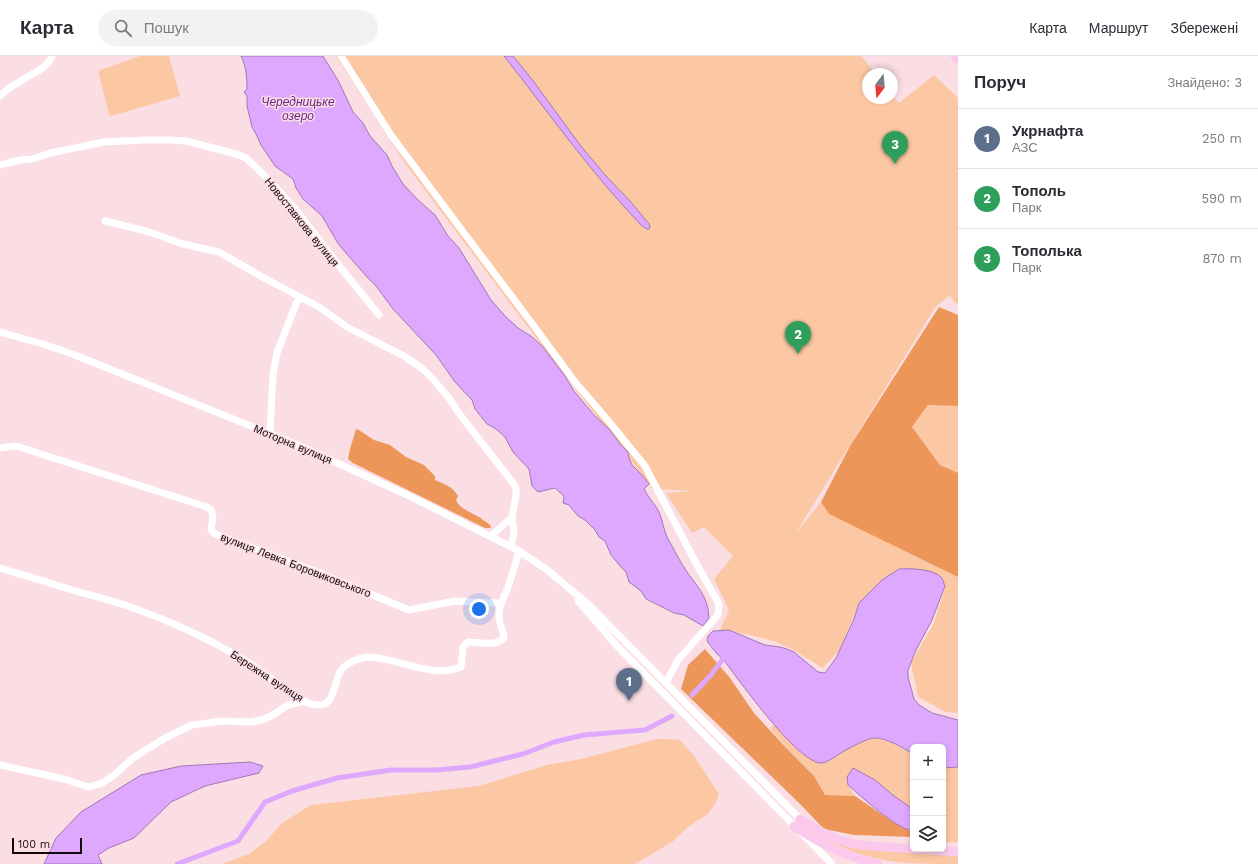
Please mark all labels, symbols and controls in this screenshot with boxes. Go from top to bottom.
search box [98,10,378,46]
text: Карта [20,16,74,39]
icon: search [112,17,134,39]
text: Пошук [144,19,189,37]
text: Карта [1029,20,1067,36]
text: Маршрут [1089,20,1148,36]
text: Збережені [1170,20,1238,36]
north arrow [862,68,898,104]
text: Поруч [974,72,1026,92]
text: Знайдено: 3 [1167,75,1242,90]
water label: Чередницьке озеро [261,95,335,123]
text: Укрнафта [1012,122,1083,140]
pin: 3 [882,131,908,164]
text: 1 [984,131,990,146]
text: 250 m [1202,131,1242,146]
text: АЗС [1012,140,1038,155]
street label: Новоставкова вулиця [262,175,341,269]
text: Тополь [1012,182,1066,200]
text: 2 [983,191,991,206]
text: 590 m [1202,191,1242,206]
text: Парк [1012,200,1042,215]
text: Тополька [1012,242,1082,260]
text: 3 [983,251,991,266]
text: 870 m [1203,251,1242,266]
text: Парк [1012,260,1042,275]
pin: 2 [785,321,811,354]
street label: Моторна вулиця [252,422,334,467]
street label: вулиця Левка Боровиковського [219,531,373,600]
your location [469,599,489,619]
street label: Бережна вулиця [228,648,306,705]
pin: 1 [616,668,642,701]
map controls [910,744,946,852]
button: + [910,744,946,780]
button: − [910,780,946,816]
button: layers [910,816,946,852]
scale bar [12,836,82,855]
text: 100 m [18,838,50,851]

